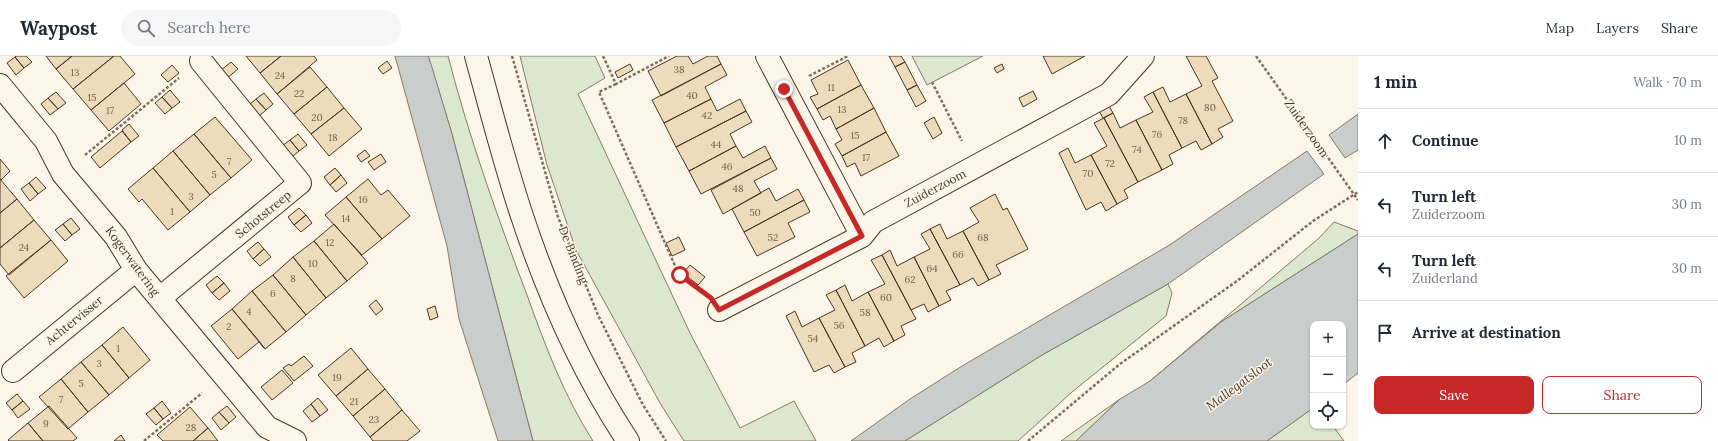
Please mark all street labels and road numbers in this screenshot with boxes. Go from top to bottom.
street label: Zuiderzoom [1281,96,1333,160]
street label: Zuiderzoom [902,165,969,210]
street label: Schotstreep [232,187,294,241]
street label: Kogerwatering [103,223,164,299]
street label: De Binding [556,224,593,286]
street label: Achtervisser [41,292,106,348]

